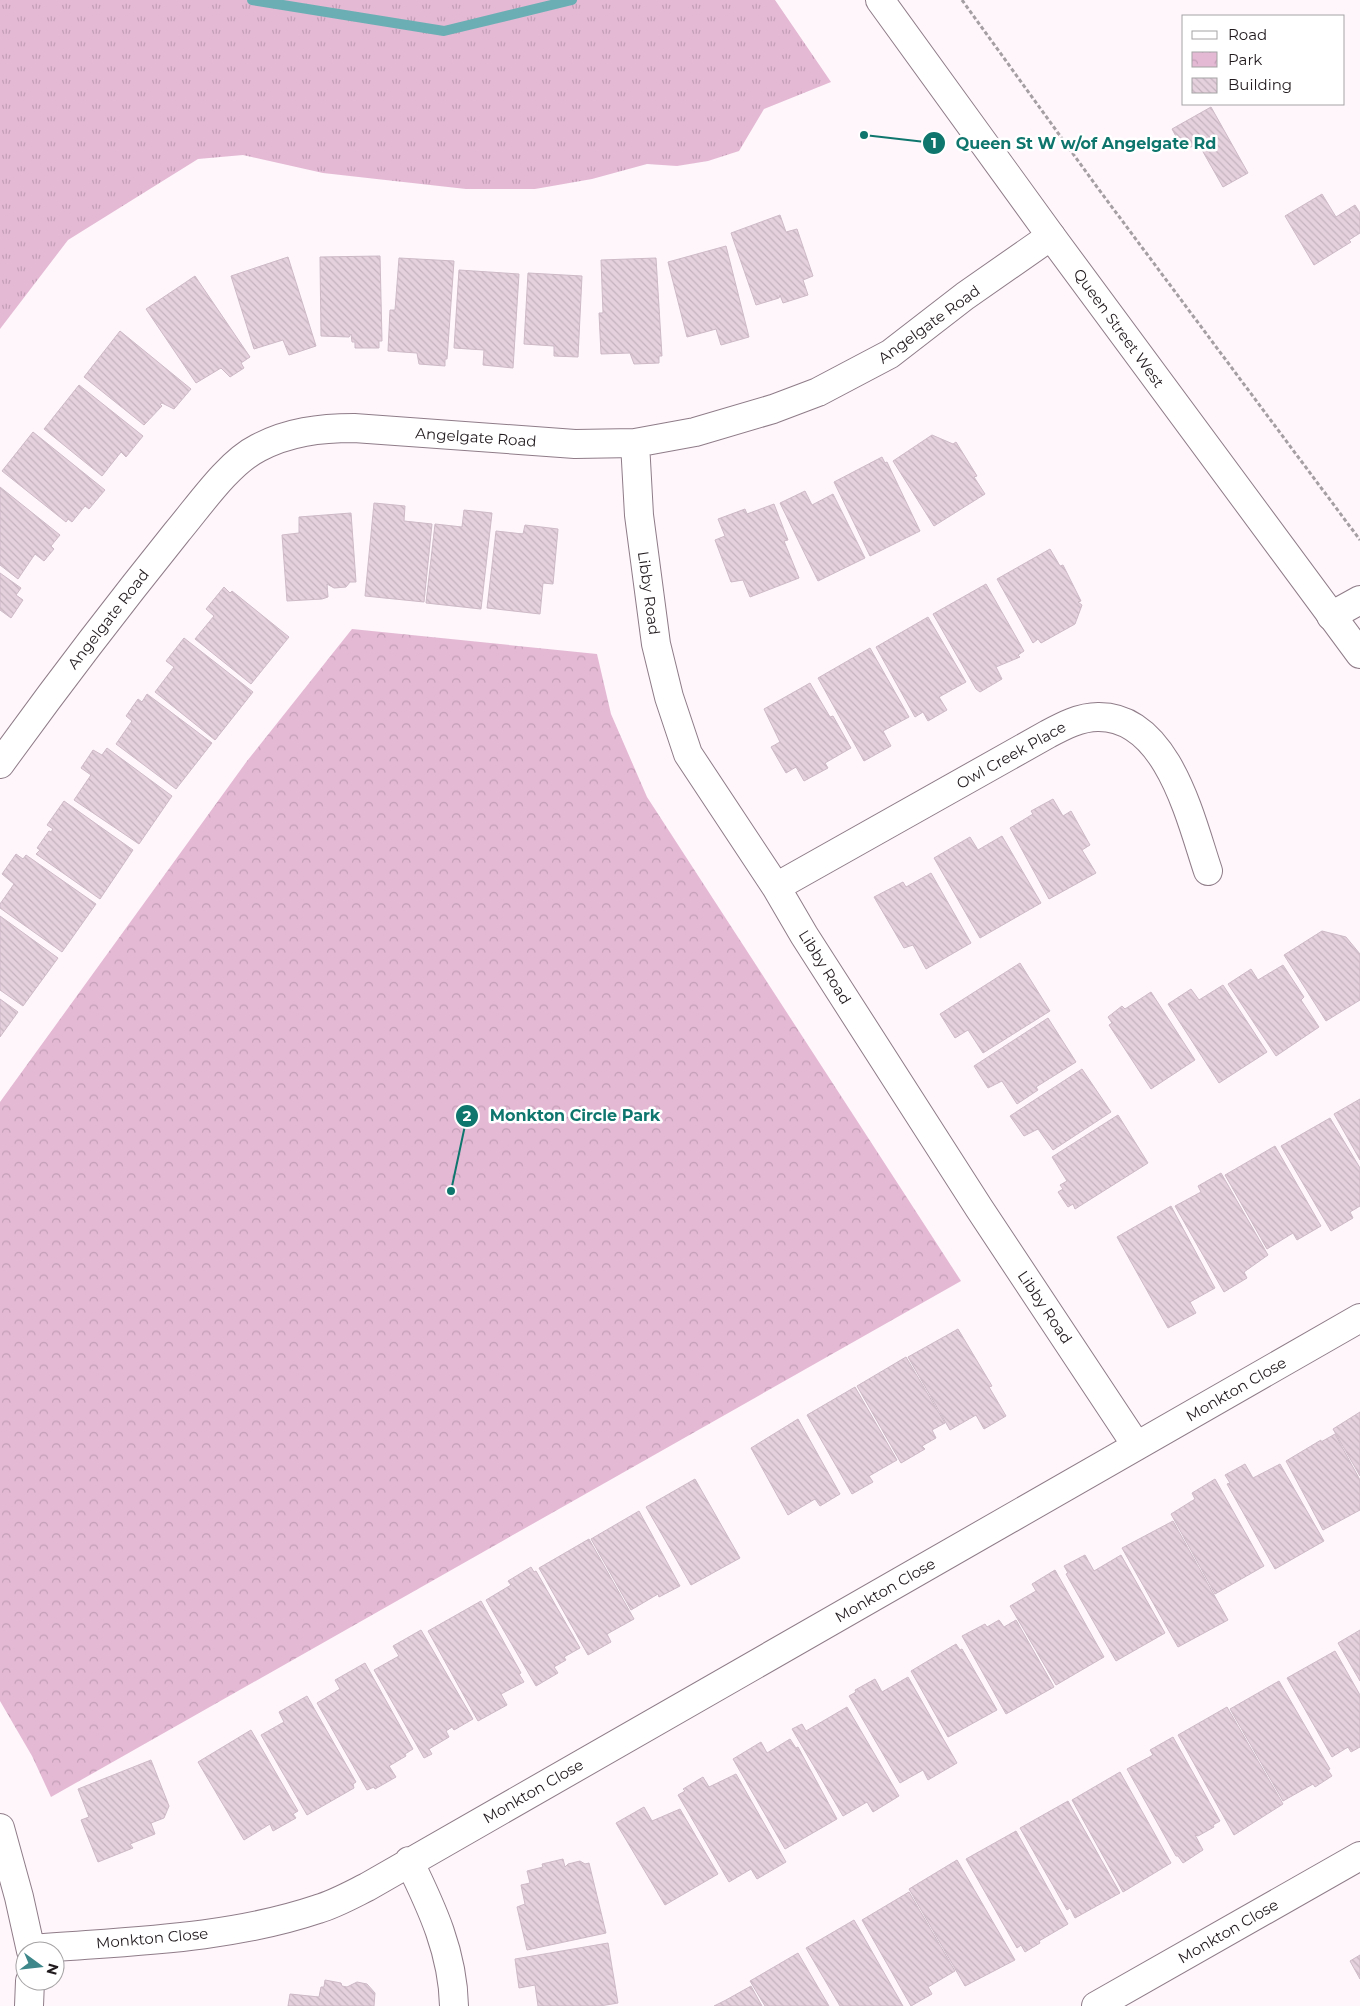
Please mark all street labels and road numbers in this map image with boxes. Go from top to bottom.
street label: Queen Street West [1069,265,1169,391]
street label: Angelgate Road [874,281,984,367]
street label: Angelgate Road [415,423,537,451]
street label: Libby Road [634,550,664,636]
street label: Angelgate Road [63,565,153,673]
street label: Owl Creek Place [953,717,1069,793]
street label: Libby Road [795,926,855,1008]
street label: Libby Road [1014,1267,1076,1347]
street label: Monkton Close [1183,1353,1289,1425]
street label: Monkton Close [832,1554,938,1626]
street label: Monkton Close [480,1755,586,1827]
street label: Monkton Close [1175,1895,1281,1967]
street label: Monkton Close [95,1924,209,1952]

